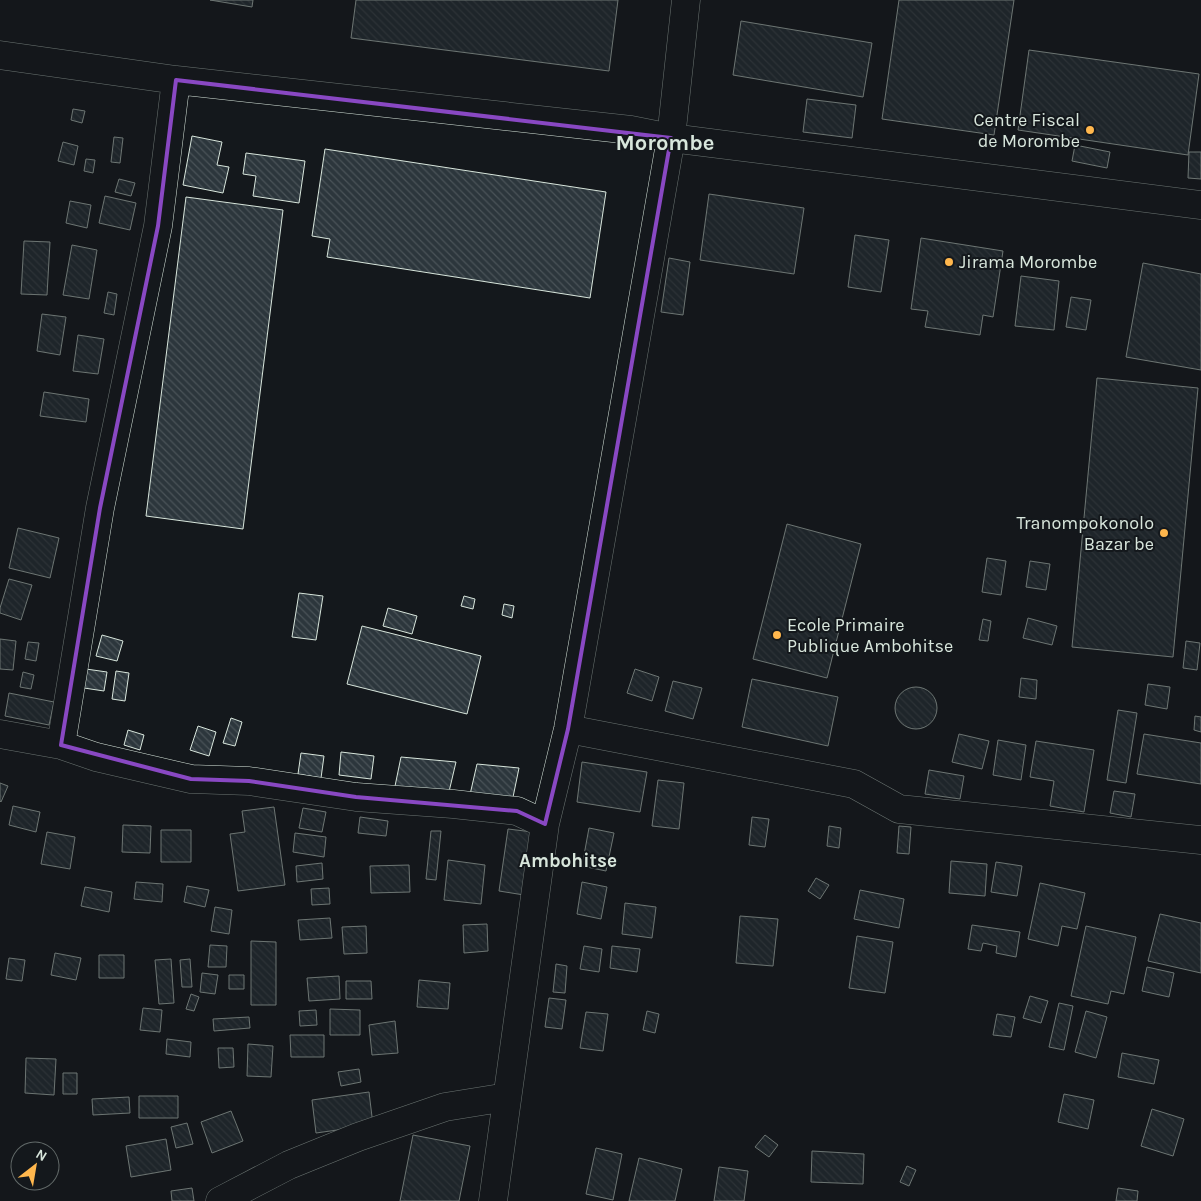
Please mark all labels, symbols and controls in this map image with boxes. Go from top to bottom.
place label: Centre Fiscal de Morombe [974,109,1080,152]
marker: Centre Fiscal de Morombe [1084,124,1096,136]
district label: Morombe [616,130,714,156]
place label: Jirama Morombe [959,251,1097,273]
marker: Jirama Morombe [943,256,955,268]
place label: Tranompokonolo Bazar be [1016,512,1154,555]
marker: Tranompokonolo Bazar be [1158,527,1170,539]
place label: Ecole Primaire Publique Ambohitse [787,614,953,657]
marker: Ecole Primaire Publique Ambohitse [771,629,783,641]
district label: Ambohitse [519,850,617,872]
north arrow [10,1141,60,1191]
text: N [33,1145,50,1165]

